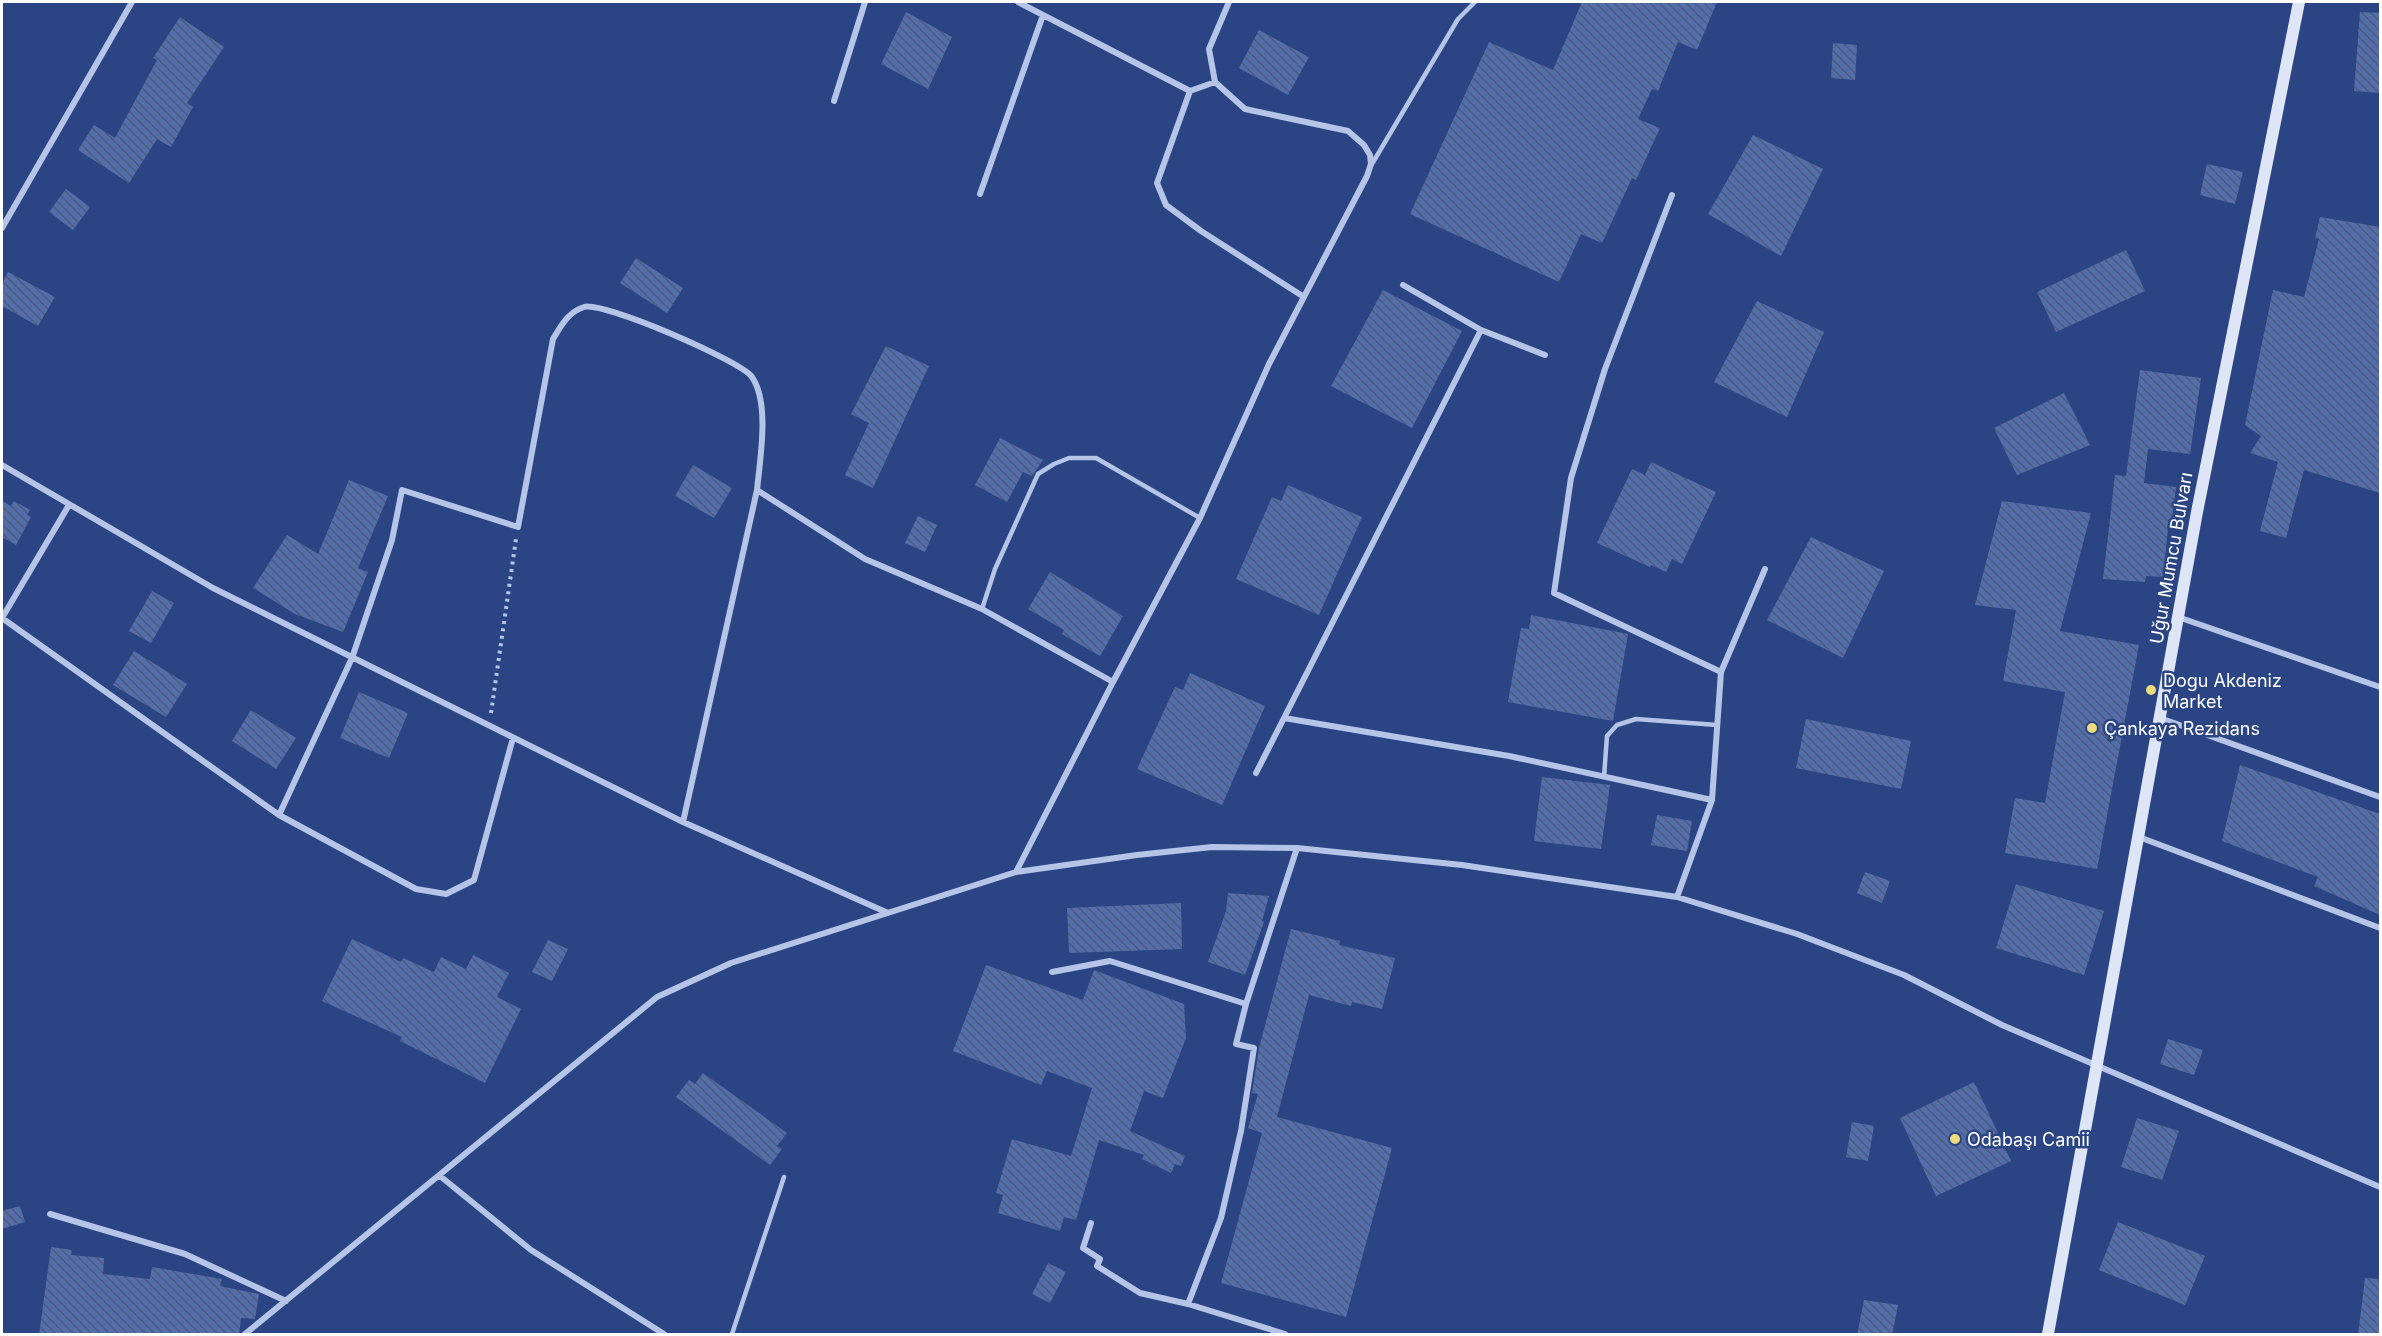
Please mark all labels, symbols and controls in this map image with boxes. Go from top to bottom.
street label: Uğur Mumcu Bulvarı [2146,470,2196,646]
place label: Dogu Akdeniz Market [2163,670,2282,712]
marker: Dogu Akdeniz Market [2144,683,2158,697]
place label: Çankaya Rezidans [2104,718,2260,739]
marker: Çankaya Rezidans [2085,721,2099,735]
place label: Odabaşı Camii [1967,1129,2090,1150]
marker: Odabaşı Camii [1948,1132,1962,1146]

